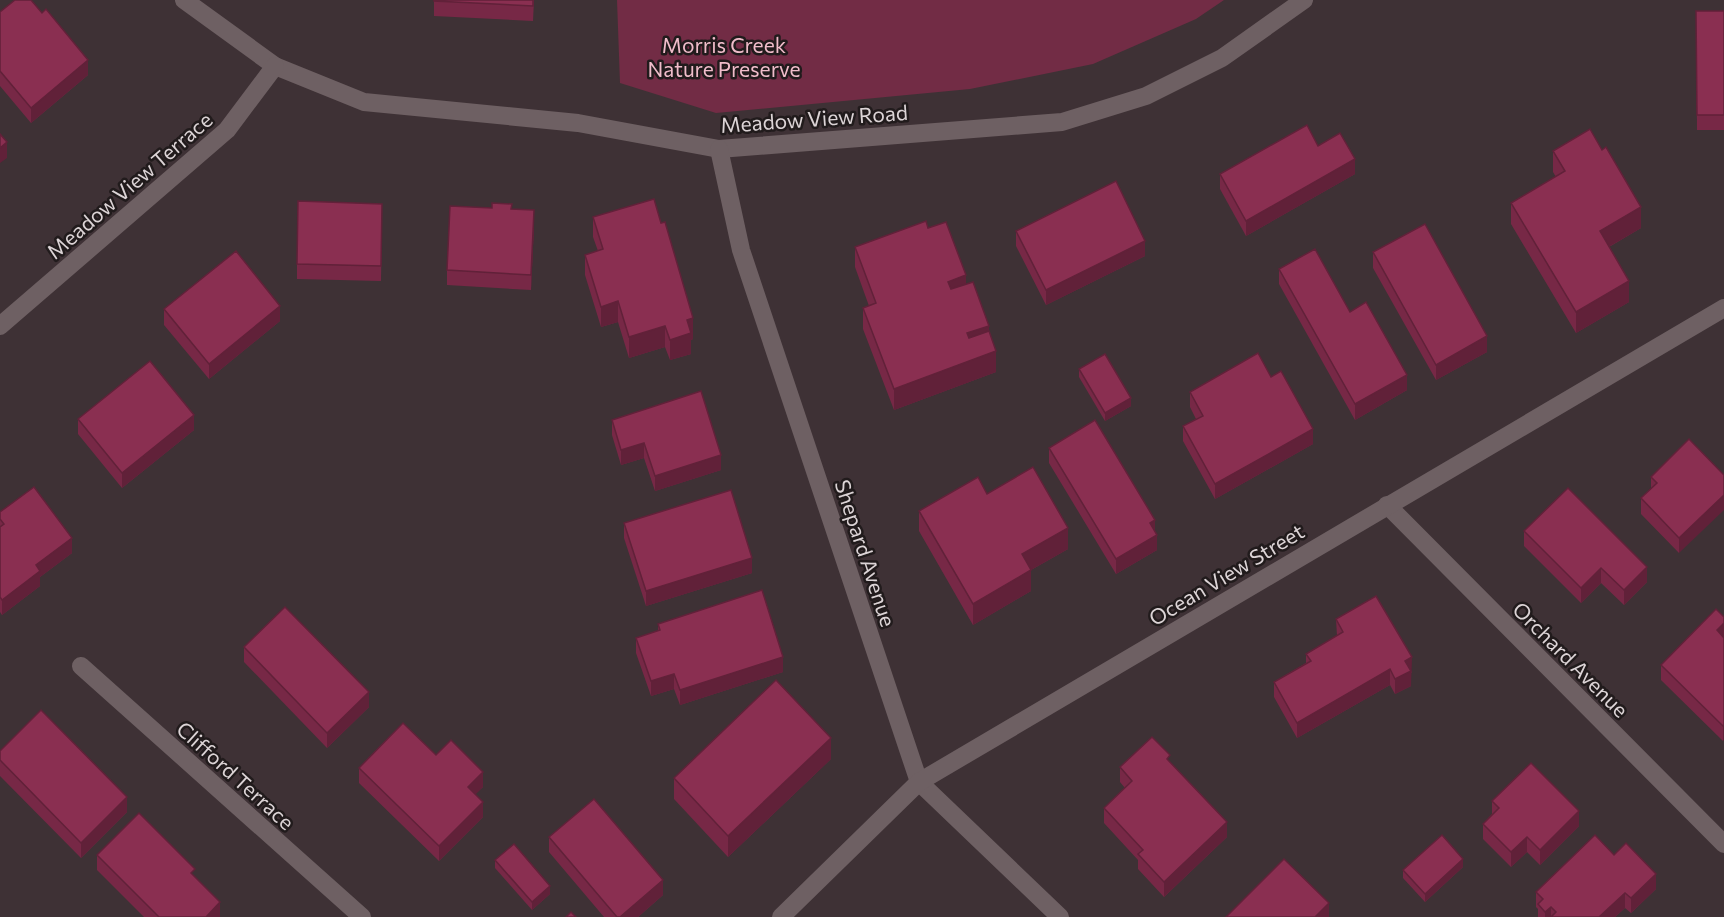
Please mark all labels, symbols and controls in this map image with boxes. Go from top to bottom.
park label: Morris Creek Nature Preserve [647,32,801,81]
street label: Meadow View Road [719,99,909,137]
street label: Meadow View Terrace [41,106,217,264]
street label: Shepard Avenue [830,476,902,630]
street label: Ocean View Street [1144,518,1308,630]
street label: Orchard Avenue [1508,596,1634,722]
street label: Clifford Terrace [172,716,300,834]

